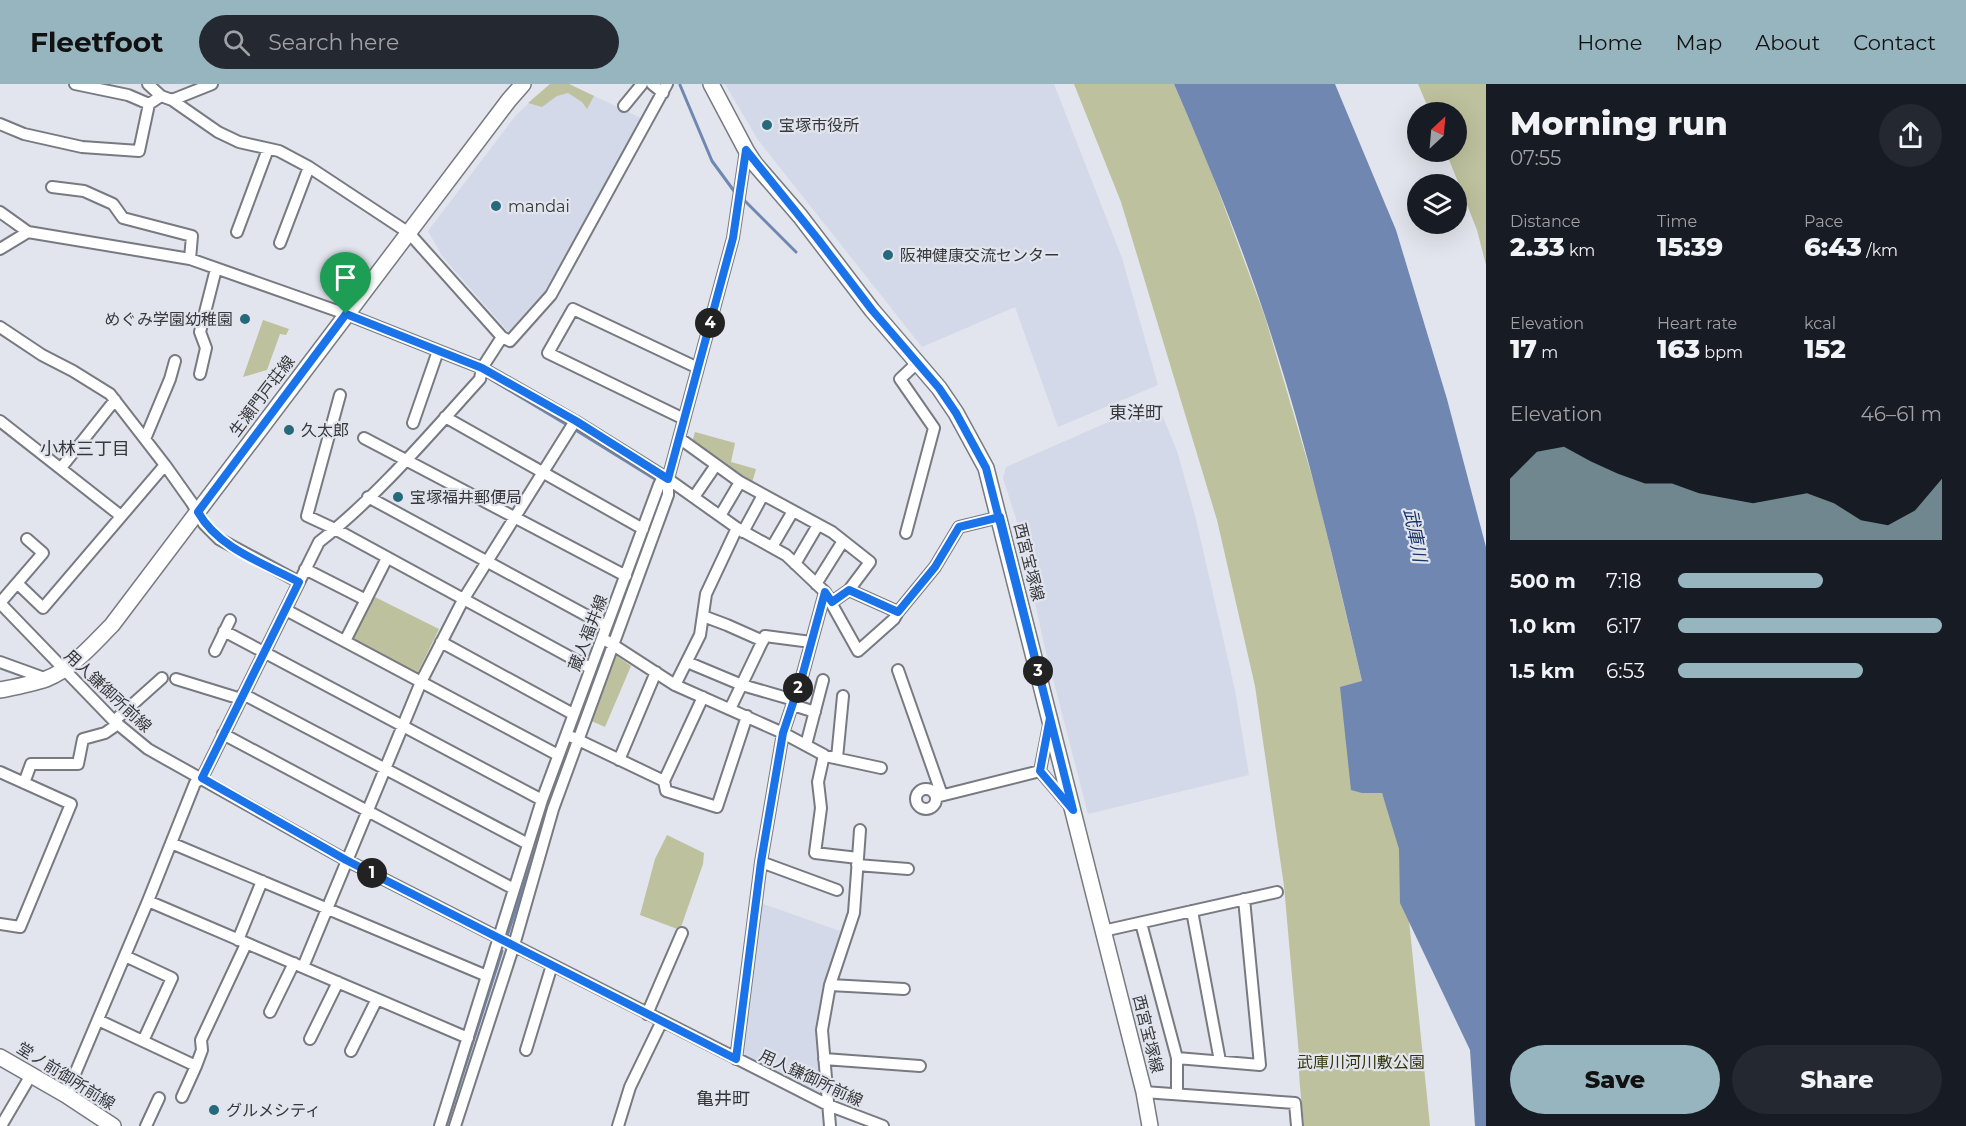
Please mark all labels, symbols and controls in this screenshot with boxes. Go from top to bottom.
search box [199,15,619,69]
text: Fleetfoot [30,25,163,59]
icon: search [220,26,253,59]
text: Search here [268,29,399,56]
text: Home [1577,30,1642,55]
text: Map [1675,30,1722,55]
text: About [1755,30,1820,55]
text: Contact [1853,30,1936,55]
north arrow [1407,102,1467,162]
map controls [1407,102,1467,234]
text: Morning run [1510,103,1728,143]
button: share [1879,104,1942,167]
place label: 宝塚市役所 [779,116,859,135]
marker: 宝塚市役所 [760,118,774,132]
text: 07:55 [1510,146,1561,170]
button: layers [1407,174,1467,234]
place label: mandai [508,197,570,216]
marker: mandai [489,199,503,213]
text: Distance [1510,212,1580,231]
text: Time [1657,212,1697,231]
text: Pace [1804,212,1843,231]
text: 2.33 [1510,231,1565,263]
text: 15:39 [1657,231,1723,263]
text: 6:43 [1804,231,1862,263]
text: km [1565,241,1595,260]
text: /km [1862,241,1898,260]
place label: 阪神健康交流センター [900,246,1060,265]
marker: 阪神健康交流センター [881,248,895,262]
pin [320,252,371,314]
icon: arrive [329,261,362,294]
pin: 4 [695,308,725,338]
place label: めぐみ学園幼稚園 [105,310,233,329]
marker: めぐみ学園幼稚園 [238,312,252,326]
text: 4 [704,313,716,332]
text: Elevation [1510,314,1584,333]
text: Heart rate [1657,314,1737,333]
text: kcal [1804,314,1836,333]
text: 17 [1510,333,1537,365]
text: 163 [1657,333,1700,365]
text: 152 [1804,333,1846,365]
text: m [1537,343,1558,362]
text: bpm [1700,343,1743,362]
street label: 生瀬門戸荘線 [226,352,298,440]
district label: 東洋町 [1109,402,1163,424]
text: Elevation [1510,402,1602,426]
text: 46–61 m [1860,402,1942,426]
place label: 久太郎 [301,421,349,440]
marker: 久太郎 [282,423,296,437]
district label: 小林三丁目 [40,438,130,460]
place label: 宝塚福井郵便局 [410,488,522,507]
marker: 宝塚福井郵便局 [391,490,405,504]
water label: 武庫川 [1399,506,1431,566]
street label: 西宮宝塚線 [1010,521,1048,603]
text: 500 m [1510,569,1576,593]
text: 7:18 [1606,569,1642,593]
street label: 蔵人福井線 [565,592,611,674]
text: 1.0 km [1510,614,1576,638]
text: 6:17 [1606,614,1641,638]
street label: 用人鎌御所前線 [61,646,155,736]
pin: 3 [1023,656,1053,686]
text: 1.5 km [1510,659,1575,683]
text: 6:53 [1606,659,1645,683]
text: 3 [1033,661,1043,680]
pin: 2 [783,673,813,703]
text: 2 [793,678,803,697]
pin: 1 [357,858,387,888]
text: 1 [369,863,375,882]
street label: 西宮宝塚線 [1129,993,1167,1075]
street label: 堂ノ前御所前線 [13,1038,119,1114]
button: Save [1510,1045,1720,1114]
button: Share [1732,1045,1942,1114]
street label: 用人鎌御所前線 [756,1046,866,1110]
park label: 武庫川河川敷公園 [1297,1053,1425,1072]
district label: 亀井町 [696,1088,750,1110]
place label: グルメシティ [226,1101,321,1120]
marker: グルメシティ [207,1103,221,1117]

